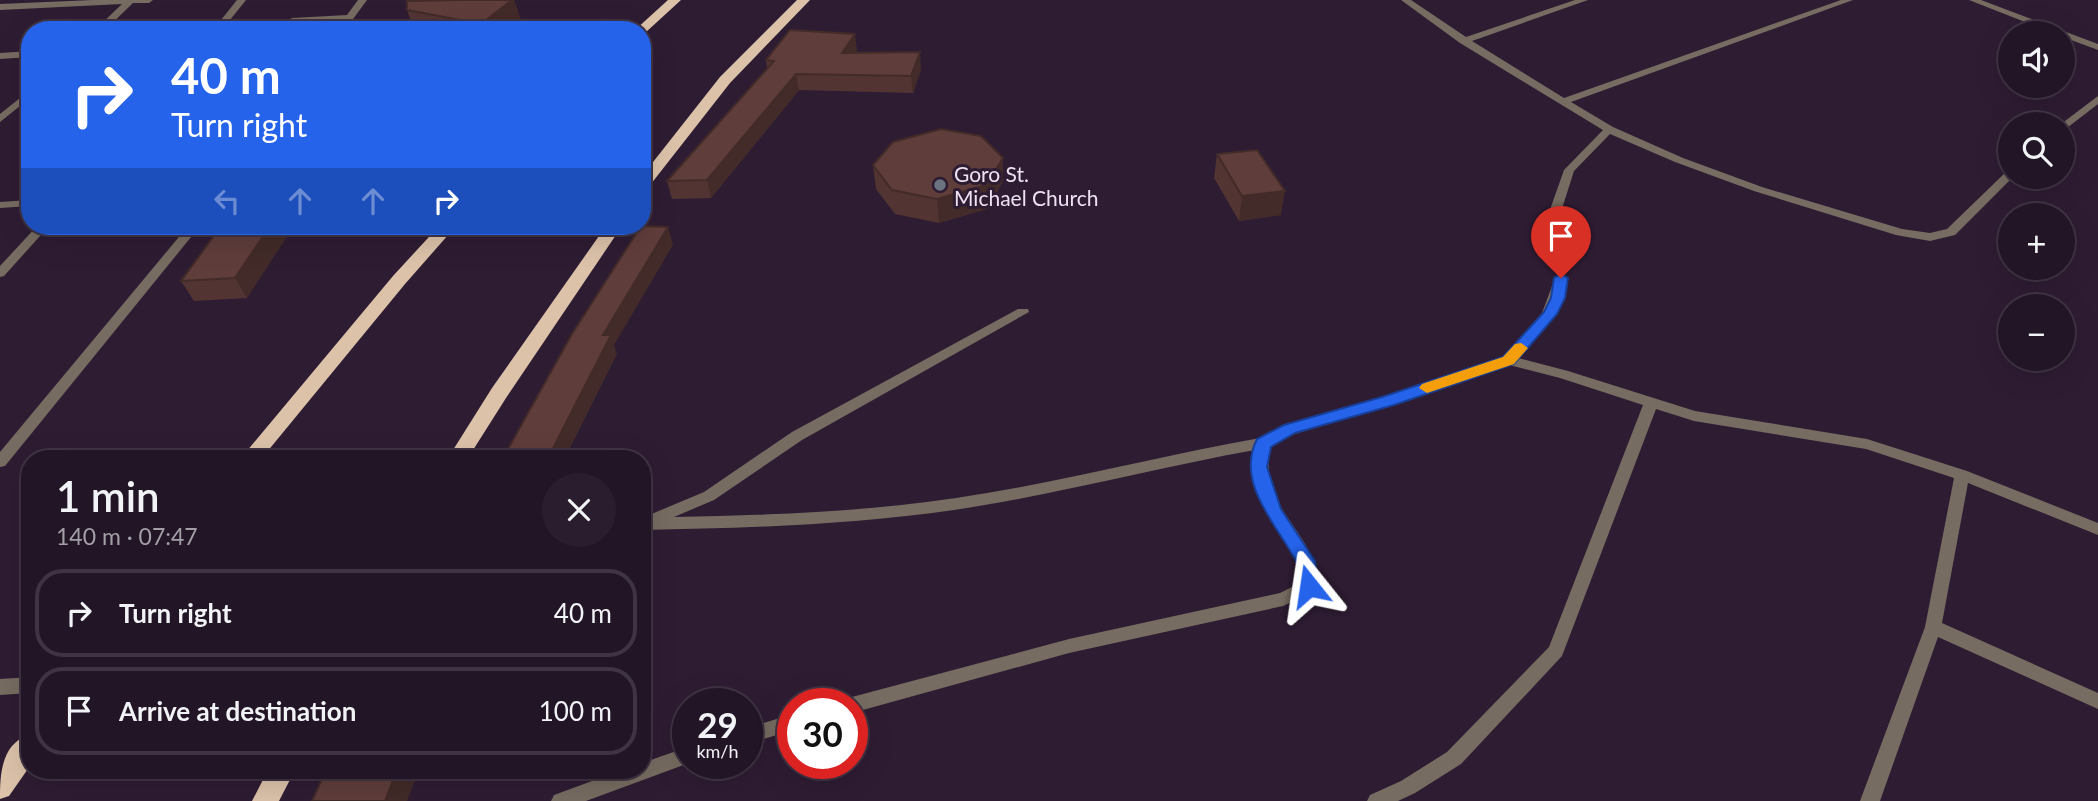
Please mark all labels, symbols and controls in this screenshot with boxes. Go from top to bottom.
map controls [1998,21,2075,371]
button: sound [1998,21,2075,98]
text: 40 m [171,46,281,104]
icon: right [56,49,147,140]
text: Turn right [171,105,307,144]
button: search [1998,112,2075,189]
place label: Goro St. Michael Church [954,161,1098,210]
marker: Goro St. Michael Church [932,177,948,193]
icon: left [208,182,246,220]
icon: ahead [281,182,319,220]
icon: ahead [354,182,392,220]
icon: right [427,182,465,220]
button: + [1998,203,2075,280]
pin [1531,206,1591,278]
icon: arrive [1542,217,1580,255]
button: − [1998,294,2075,371]
text: 1 min [56,471,160,521]
button: close [542,473,616,547]
text: 140 m · 07:47 [56,522,198,550]
position arrow [1272,549,1346,623]
icon: right [60,594,98,632]
text: Turn right [119,597,232,629]
text: 40 m [554,597,612,629]
speed limit sign: 30 [777,688,868,779]
icon: arrive [60,692,98,730]
text: Arrive at destination [119,695,356,727]
text: 100 m [539,695,612,727]
text: 29 [697,703,738,745]
text: km/h [696,740,739,762]

